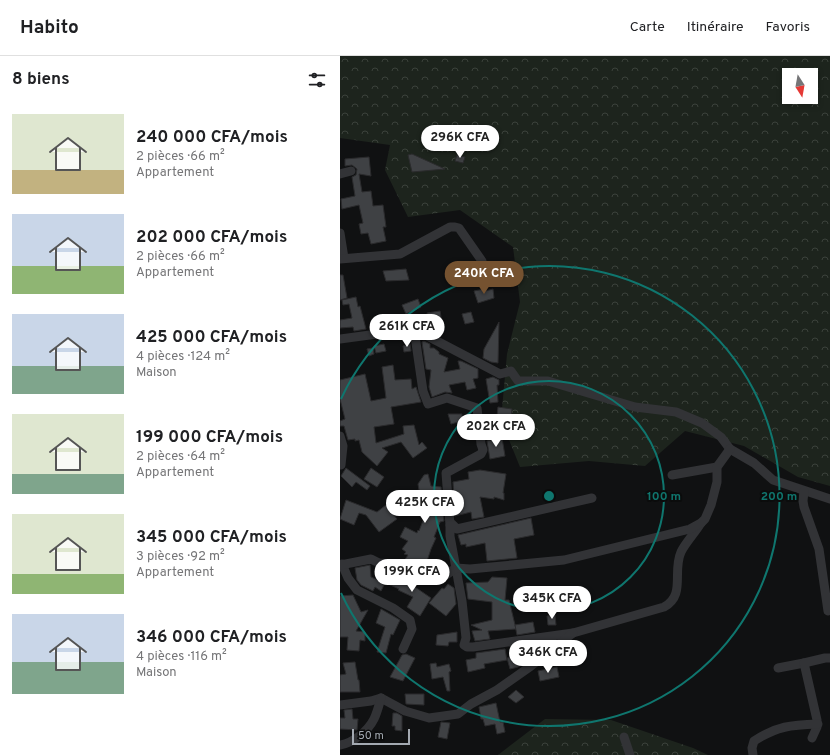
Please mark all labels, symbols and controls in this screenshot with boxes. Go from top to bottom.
text: Habito [20,16,79,40]
text: Carte [630,19,665,36]
text: Itinéraire [687,19,744,36]
text: Favoris [766,19,810,36]
north arrow [782,68,818,104]
map controls [782,68,818,104]
text: 8 biens [12,69,70,91]
icon: filters [306,69,328,91]
pin: 296K CFA [419,125,501,159]
text: 240 000 CFA/mois [136,127,288,149]
icon: home [44,130,92,178]
text: 296K CFA [430,130,490,146]
text: 2 pièces · 66 m² [136,149,225,165]
text: Appartement [136,165,214,181]
text: 202 000 CFA/mois [136,227,287,249]
icon: home [44,230,92,278]
text: 2 pièces · 66 m² [136,249,225,265]
pin: 240K CFA [443,261,525,295]
text: Appartement [136,265,214,281]
text: 240K CFA [454,266,514,282]
pin: 261K CFA [366,314,448,348]
text: 261K CFA [379,319,435,335]
text: 425 000 CFA/mois [136,327,287,349]
icon: home [44,330,92,378]
text: 4 pièces · 124 m² [136,349,230,365]
text: Maison [136,365,177,381]
pin: 202K CFA [455,414,537,448]
text: 202K CFA [466,419,526,435]
text: 199 000 CFA/mois [136,427,283,449]
icon: home [44,430,92,478]
text: 2 pièces · 64 m² [136,449,225,465]
text: Appartement [136,465,214,481]
centre of rings [542,489,556,503]
text: 100 m [647,489,681,505]
text: 200 m [761,489,797,505]
pin: 425K CFA [384,490,466,524]
text: 425K CFA [395,495,455,511]
text: 345 000 CFA/mois [136,527,287,549]
icon: home [44,530,92,578]
text: 3 pièces · 92 m² [136,549,225,565]
pin: 199K CFA [371,559,453,593]
text: 199K CFA [384,564,440,580]
text: Appartement [136,565,214,581]
pin: 345K CFA [511,586,593,620]
text: 345K CFA [522,591,582,607]
text: 346 000 CFA/mois [136,627,287,649]
icon: home [44,630,92,678]
pin: 346K CFA [507,640,589,674]
text: 346K CFA [518,645,578,661]
text: 4 pièces · 116 m² [136,649,227,665]
text: Maison [136,665,177,681]
scale bar [352,727,410,746]
text: 50 m [358,729,384,743]

